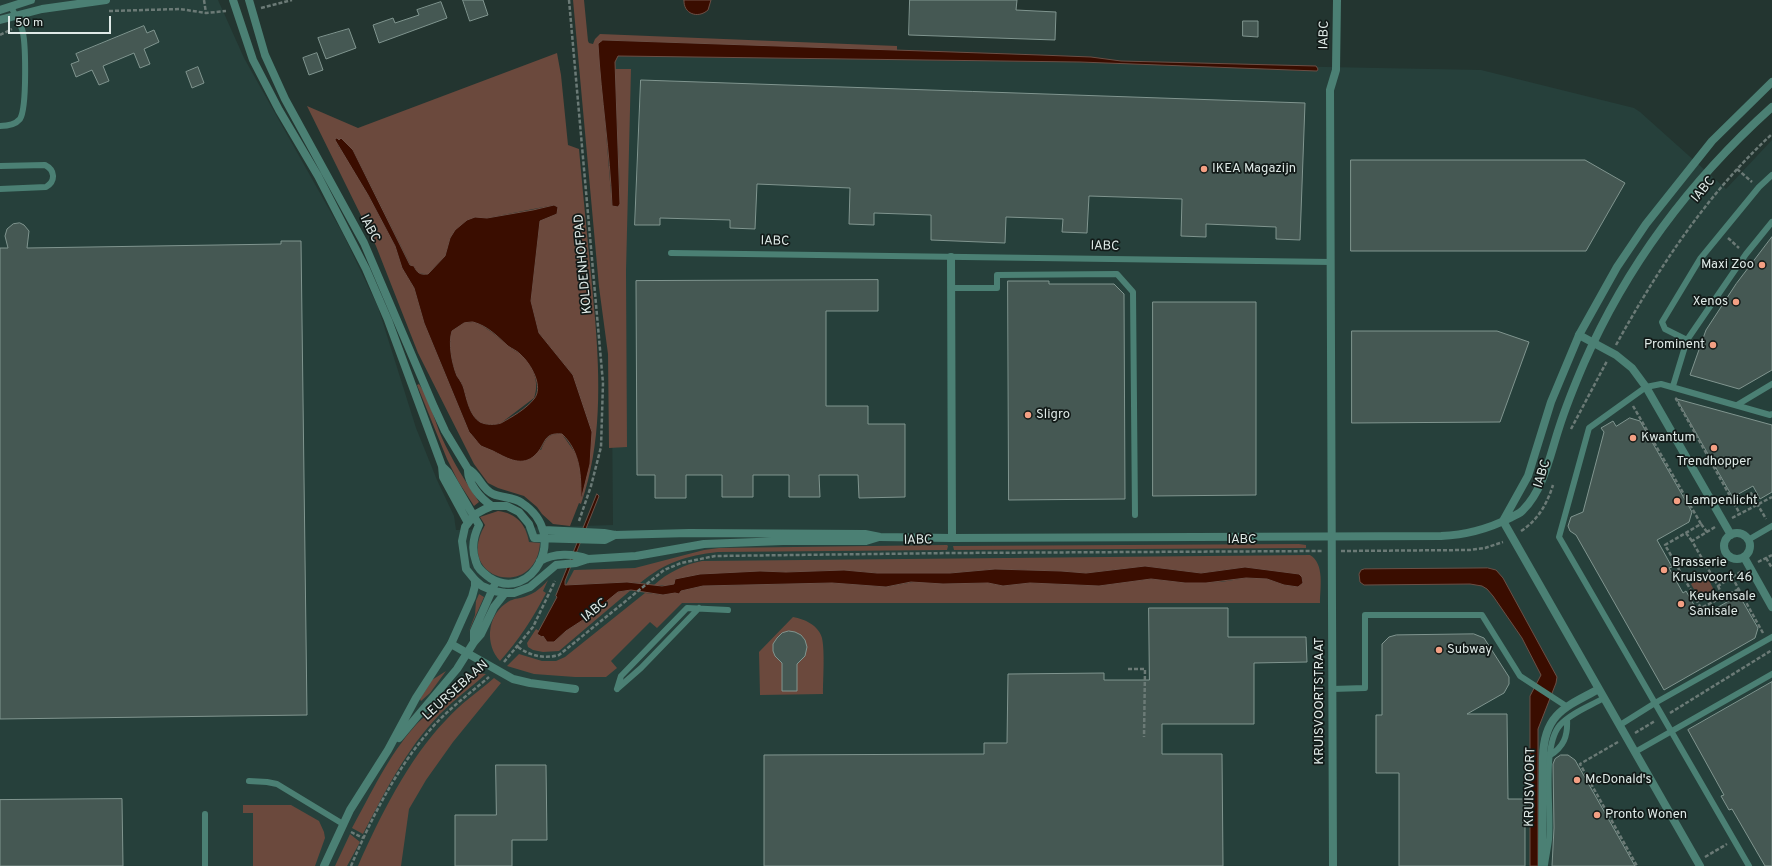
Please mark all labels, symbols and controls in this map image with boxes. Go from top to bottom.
scale bar [10,8,113,34]
text: 50 m [15,15,43,31]
street label: IABC [1317,20,1333,50]
place label: IKEA Magazijn [1212,161,1296,177]
marker: IKEA Magazijn [1199,164,1209,174]
street label: IABC [1689,174,1719,206]
street label: IABC [356,213,382,245]
street label: KOLDENHOFPAD [572,213,596,315]
street label: IABC [760,234,790,250]
street label: IABC [1090,239,1120,255]
place label: Maxi Zoo [1701,257,1754,273]
marker: Maxi Zoo [1757,260,1767,270]
place label: Xenos [1693,294,1728,310]
marker: Xenos [1731,297,1741,307]
place label: Prominent [1644,337,1705,353]
marker: Prominent [1708,340,1718,350]
place label: Sligro [1036,407,1070,423]
marker: Sligro [1023,410,1033,420]
place label: Kwantum [1641,430,1695,446]
marker: Kwantum [1628,433,1638,443]
marker: Trendhopper [1709,443,1719,453]
place label: Trendhopper [1677,454,1751,470]
street label: IABC [1531,458,1555,490]
place label: Lampenlicht [1685,493,1758,509]
marker: Lampenlicht [1672,496,1682,506]
street label: IABC [1228,532,1256,548]
street label: IABC [903,533,933,549]
place label: Brasserie Kruisvoort 46 [1672,555,1752,586]
marker: Brasserie Kruisvoort 46 [1659,565,1669,575]
place label: Keukensale Sanisale [1689,589,1756,620]
street label: IABC [579,596,611,626]
marker: Keukensale Sanisale [1676,599,1686,609]
street label: KRUISVOORTSTRAAT [1312,637,1328,765]
place label: Subway [1447,642,1492,658]
marker: Subway [1434,645,1444,655]
street label: LEURSEBAAN [420,658,492,724]
street label: KRUISVOORT [1523,747,1539,827]
place label: McDonald's [1585,772,1652,788]
marker: McDonald's [1572,775,1582,785]
place label: Pronto Wonen [1605,807,1687,823]
marker: Pronto Wonen [1592,810,1602,820]

